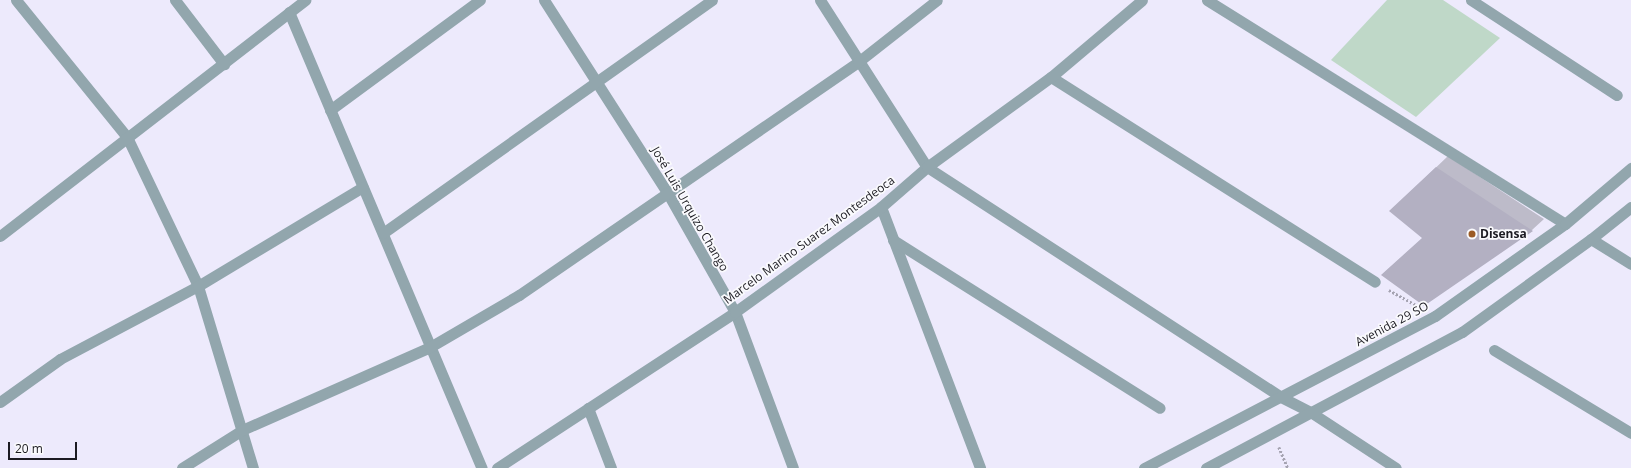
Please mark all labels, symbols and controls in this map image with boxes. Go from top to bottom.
street label: José Luis Urquizo Chango [648,144,732,274]
street label: Marcelo Marino Suarez Montesdeoca [721,173,897,307]
place label: Disensa [1480,227,1527,241]
marker: Disensa [1467,229,1477,239]
street label: Avenida 29 SO [1353,299,1431,349]
scale bar [10,434,79,460]
text: 20 m [15,440,43,457]

